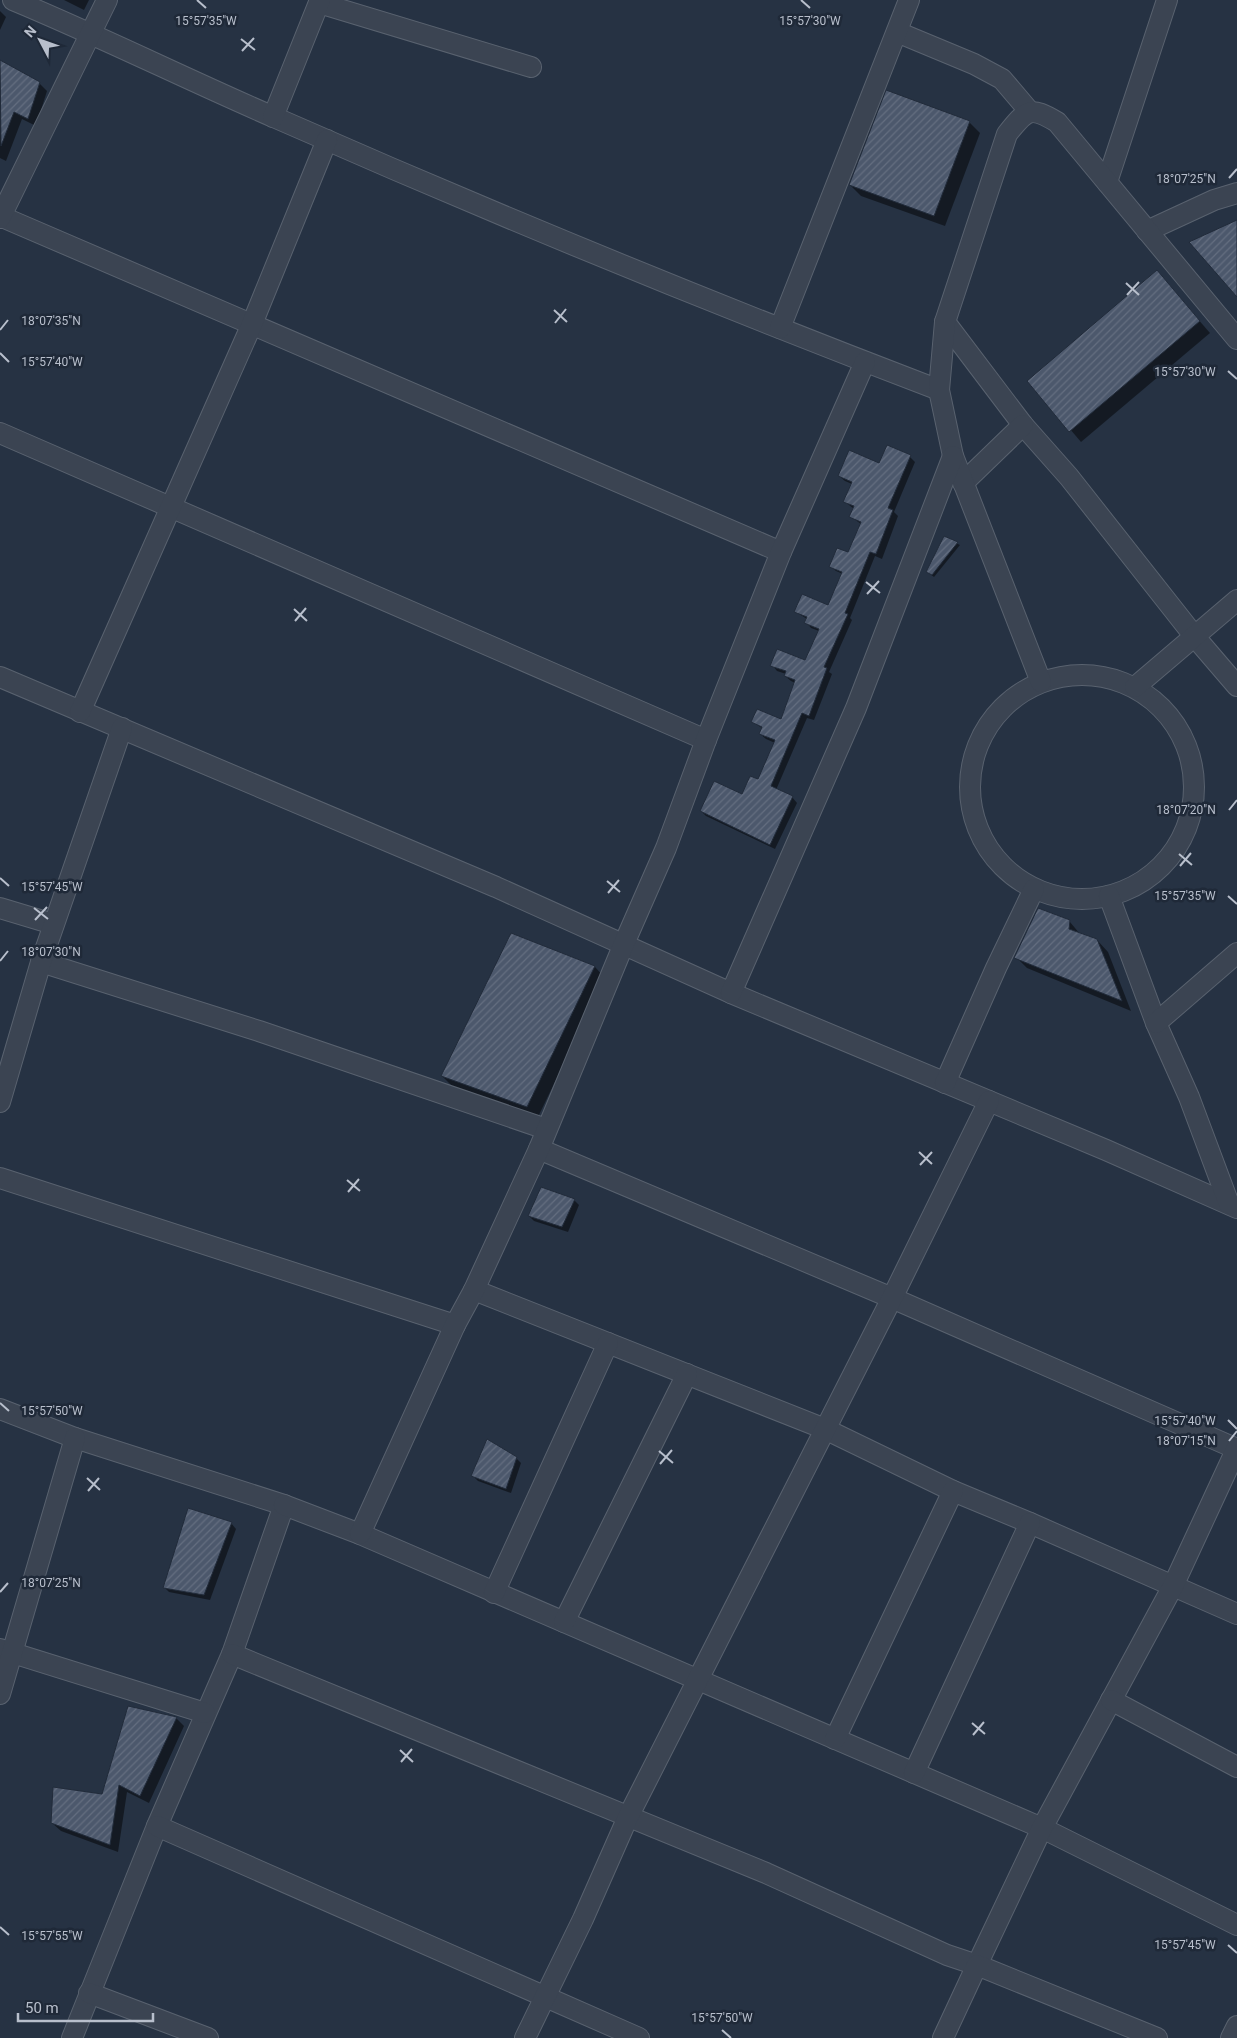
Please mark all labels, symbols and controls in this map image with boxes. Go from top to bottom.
text: 15°57'35"W [175,14,237,28]
text: 15°57'30"W [779,14,841,28]
north arrow [15,15,65,65]
text: N [21,22,39,40]
text: 18°07'25"N [1156,172,1216,186]
text: 18°07'35"N [21,314,81,328]
text: 15°57'40"W [21,355,83,369]
text: 15°57'30"W [1154,365,1216,379]
text: 18°07'20"N [1156,803,1216,817]
text: 15°57'45"W [21,880,83,894]
text: 15°57'35"W [1154,889,1216,903]
text: 18°07'30"N [21,945,81,959]
text: 15°57'50"W [21,1404,83,1418]
text: 15°57'40"W [1154,1414,1216,1428]
text: 18°07'15"N [1156,1434,1216,1448]
text: 18°07'25"N [21,1576,81,1590]
text: 15°57'55"W [21,1929,83,1943]
text: 15°57'45"W [1154,1938,1216,1952]
scale bar [18,1990,152,2022]
text: 50 m [25,1999,59,2017]
text: 15°57'50"W [691,2011,753,2025]

